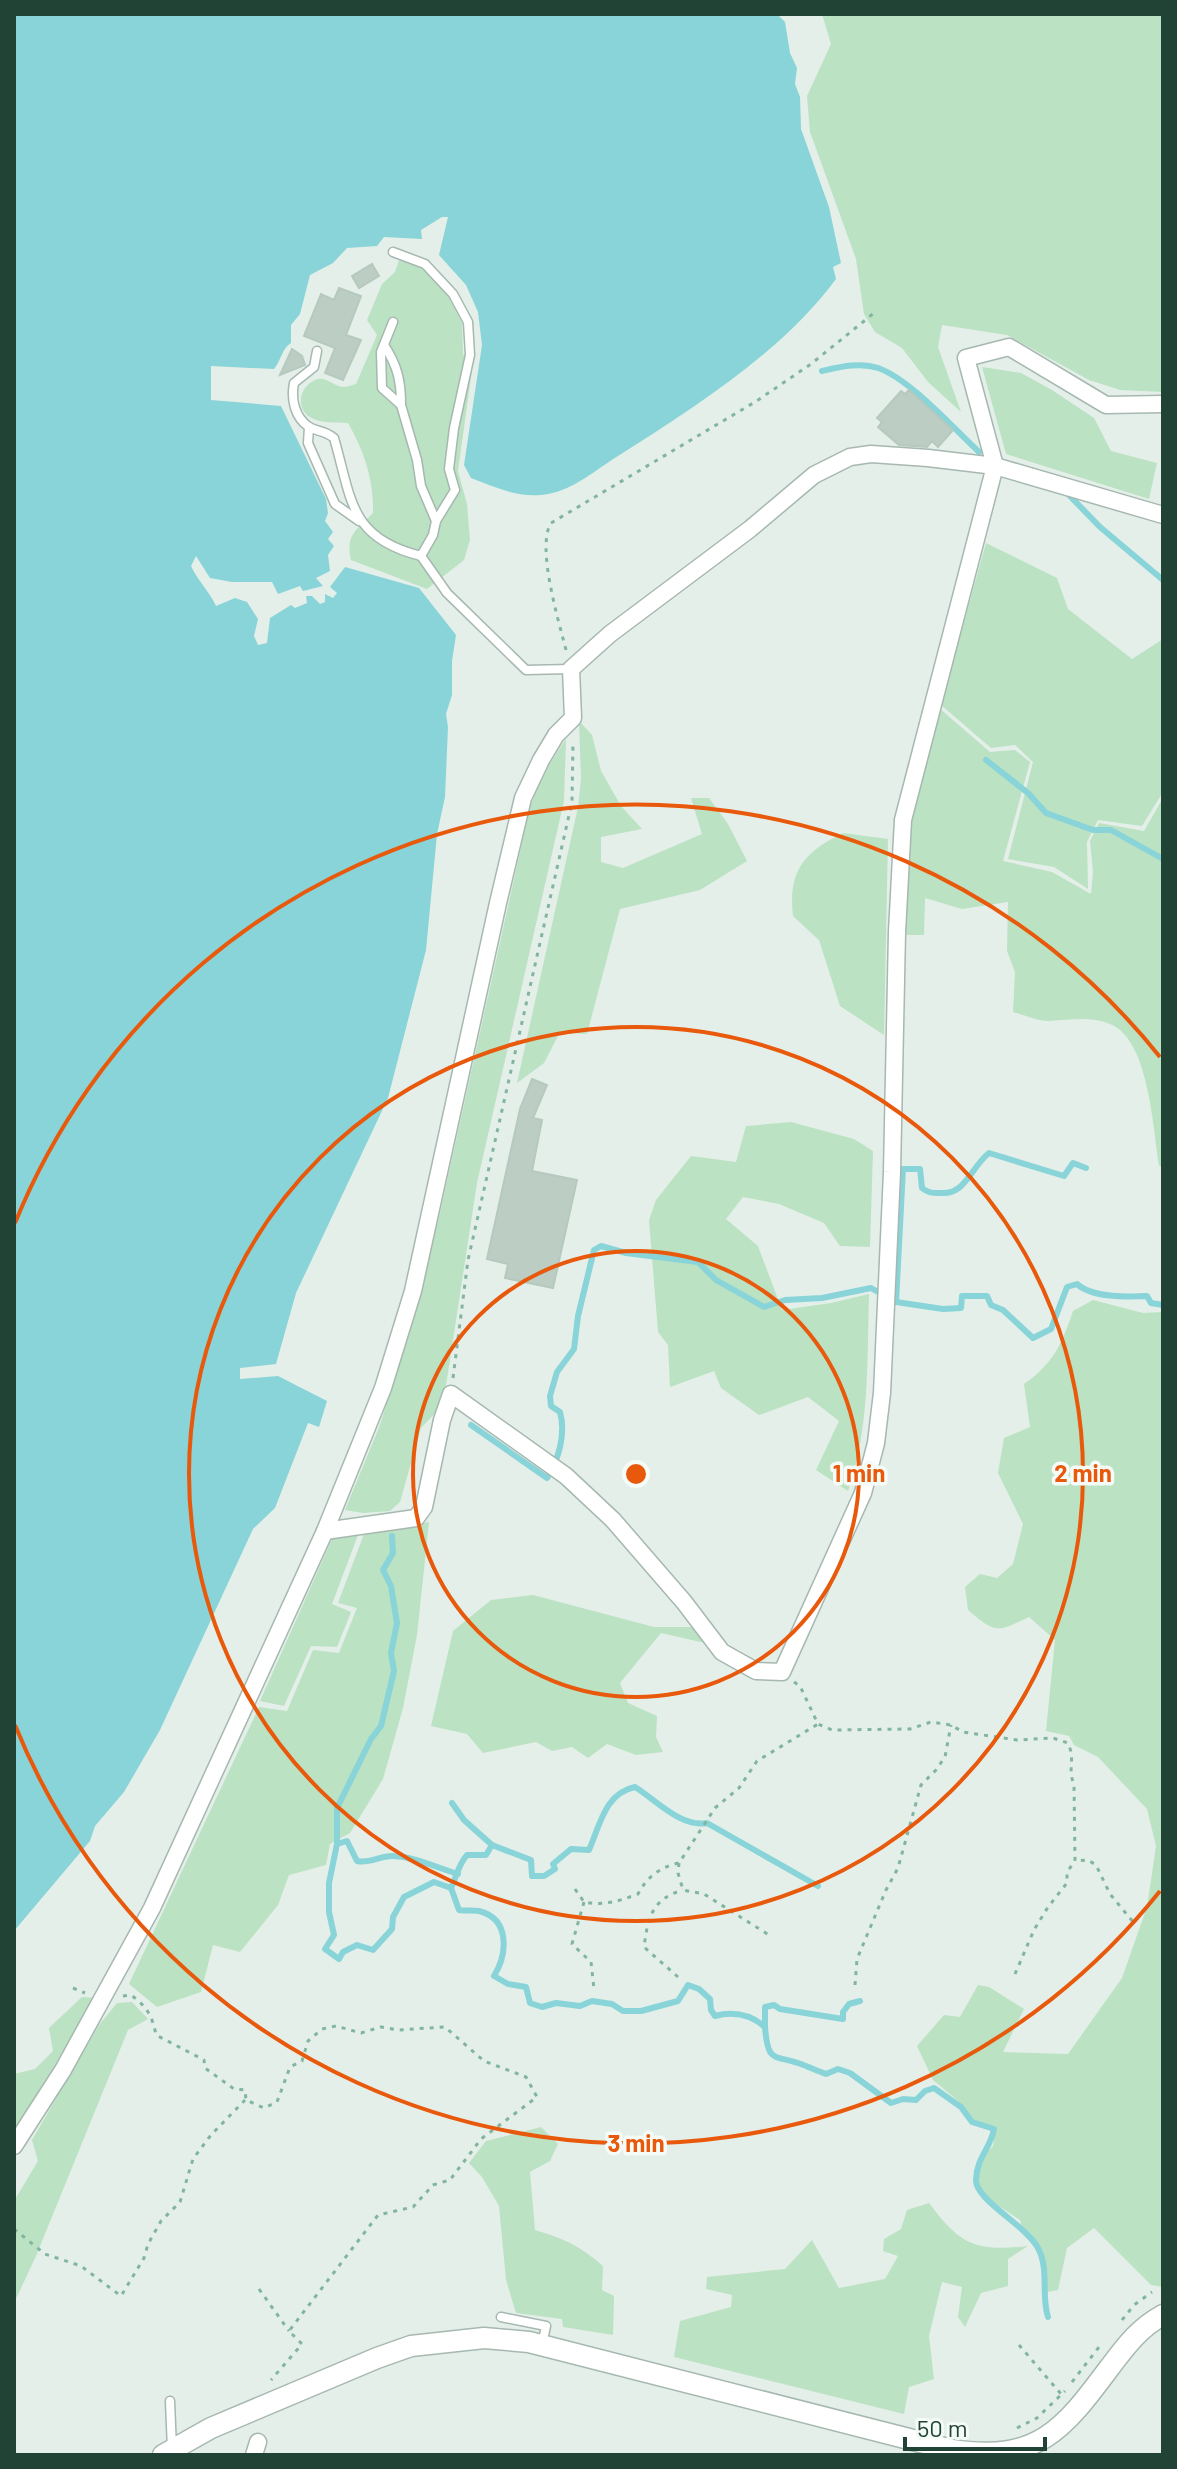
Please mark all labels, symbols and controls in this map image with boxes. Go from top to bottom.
text: 1 min [833,1458,885,1487]
text: 2 min [1054,1458,1112,1487]
centre of rings [622,1460,650,1488]
text: 3 min [607,2128,665,2157]
scale bar [905,2401,1045,2451]
text: 50 m [917,2413,968,2442]

